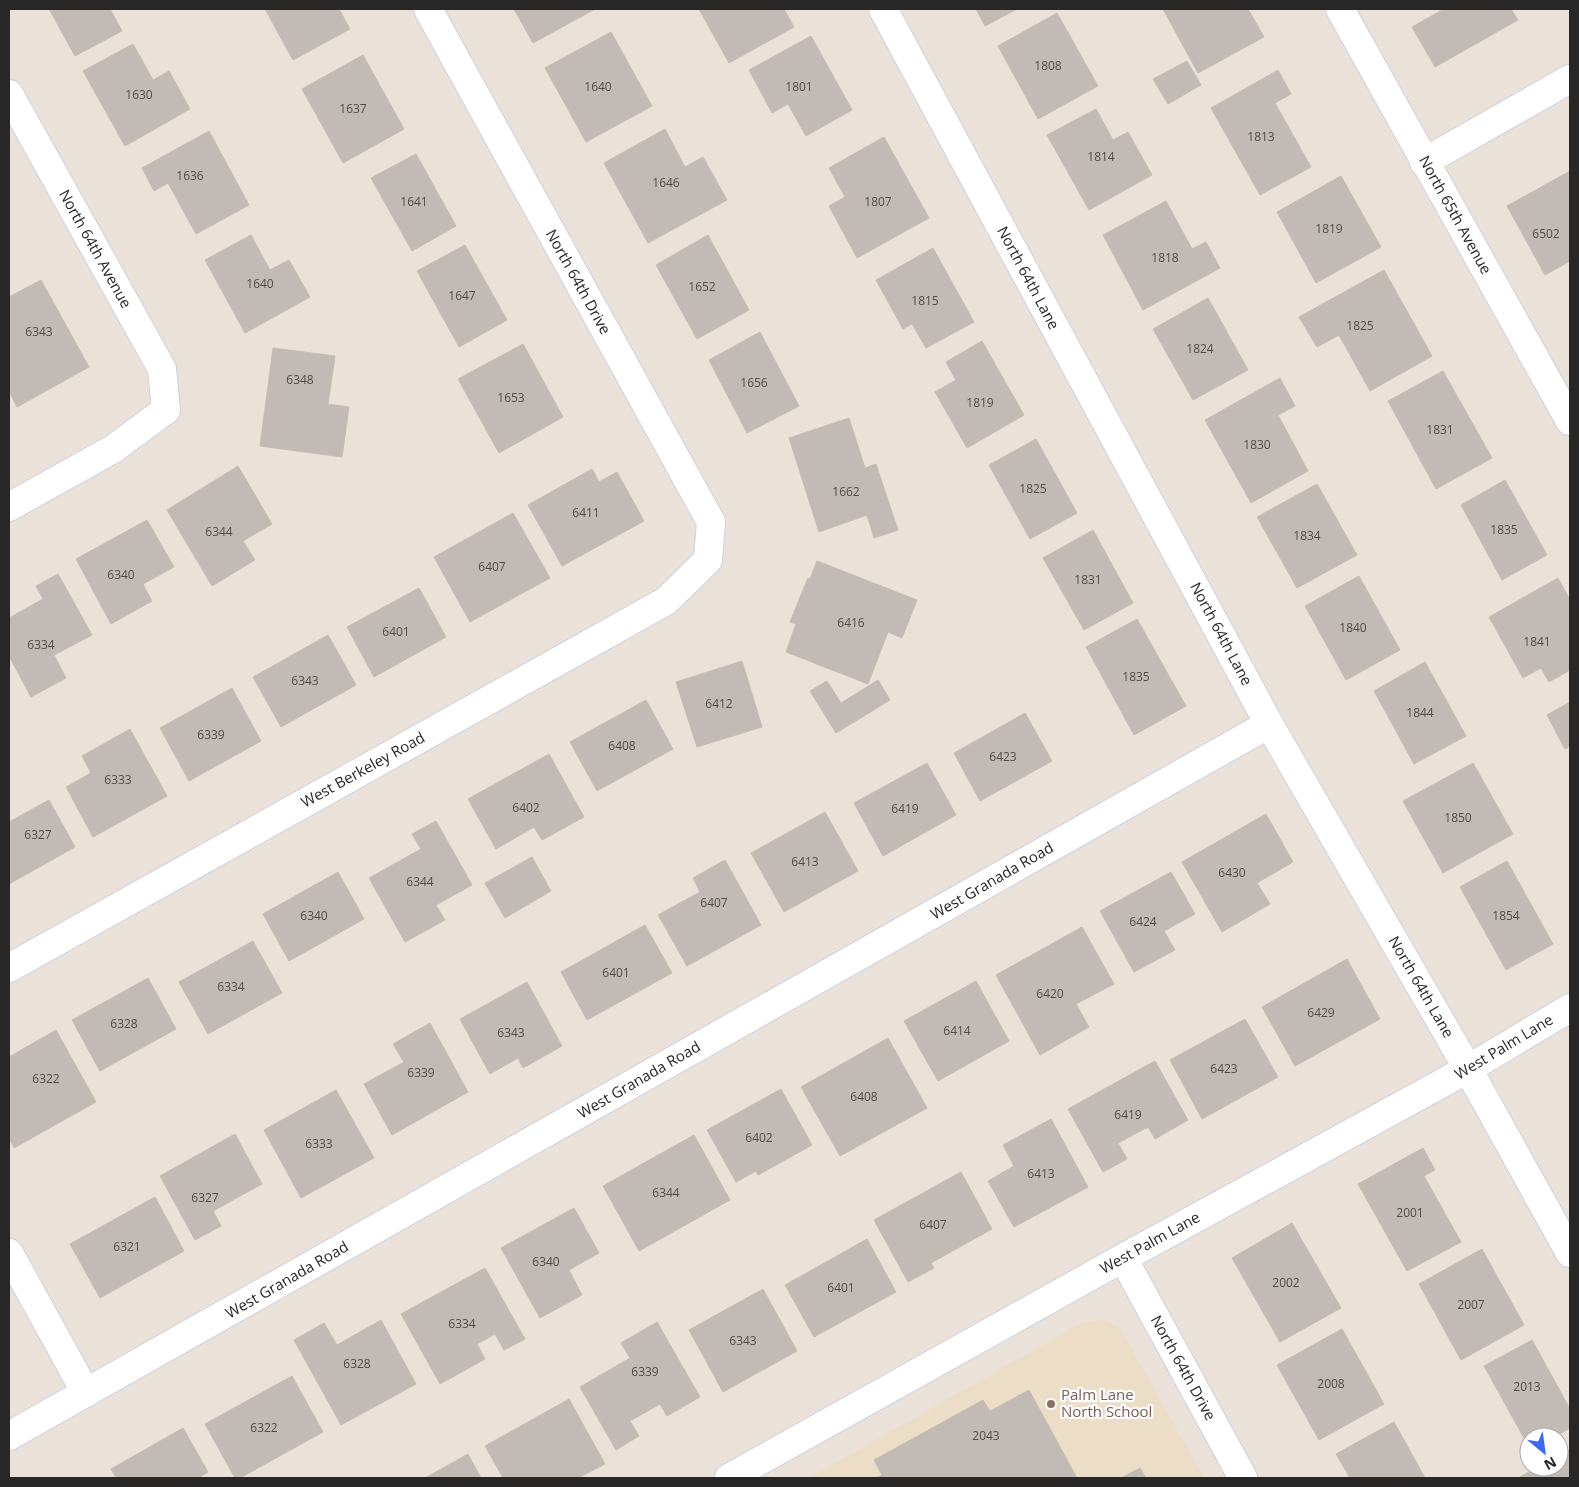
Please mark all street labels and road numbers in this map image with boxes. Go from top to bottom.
street label: North 65th Avenue [1415,152,1497,277]
street label: North 64th Avenue [55,186,137,311]
street label: North 64th Lane [993,222,1065,333]
street label: North 64th Drive [542,225,616,338]
street label: North 64th Lane [1186,578,1258,689]
street label: West Berkeley Road [297,727,428,811]
street label: West Granada Road [926,837,1057,923]
street label: North 64th Lane [1385,932,1459,1041]
street label: West Palm Lane [1451,1009,1556,1083]
street label: West Granada Road [573,1036,704,1122]
street label: West Palm Lane [1096,1206,1203,1278]
street label: West Granada Road [221,1236,352,1322]
street label: North 64th Drive [1147,1311,1221,1424]

